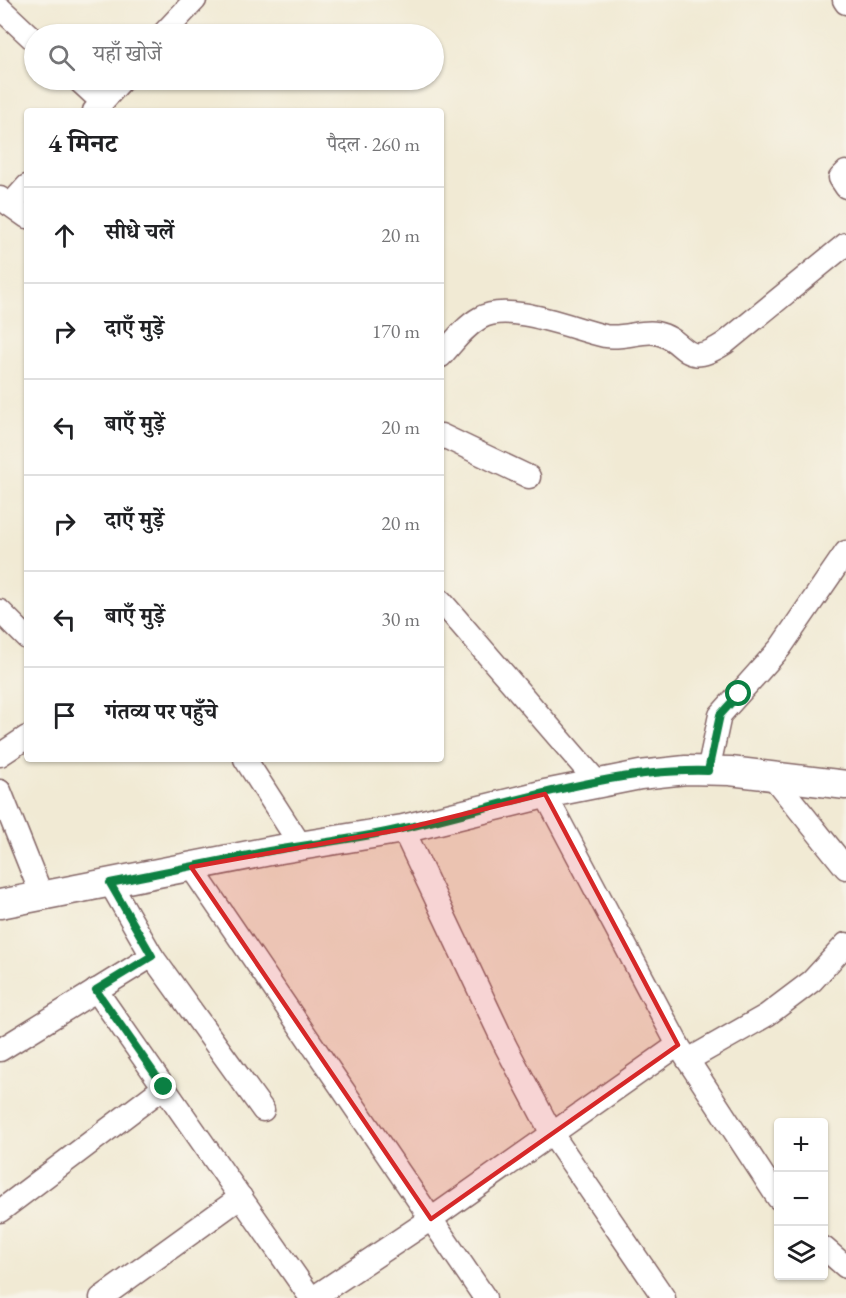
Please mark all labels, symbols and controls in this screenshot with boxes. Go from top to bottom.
search box [24,24,444,90]
text: यहाँ खोजें [93,39,162,68]
icon: search [45,41,78,74]
text: 4 मिनट [48,126,117,160]
text: पैदल · 260 m [327,131,420,157]
text: सीधे चलें [105,217,174,246]
icon: ahead [48,219,81,252]
text: 20 m [381,222,420,248]
text: दाएँ मुड़ें [105,313,164,342]
icon: right [48,315,81,348]
text: 170 m [372,318,420,344]
text: बाएँ मुड़ें [105,409,165,438]
icon: left [48,411,81,444]
text: 20 m [381,414,420,440]
text: दाएँ मुड़ें [105,505,164,534]
icon: right [48,507,81,540]
text: 20 m [381,510,420,536]
text: बाएँ मुड़ें [105,601,165,630]
icon: left [48,603,81,636]
text: 30 m [381,606,420,632]
route start [725,680,751,706]
text: गंतव्य पर पहुँचे [105,697,217,726]
icon: arrive [48,699,81,732]
route end [150,1073,176,1099]
map controls [774,1118,828,1280]
button: + [774,1118,828,1172]
button: − [774,1172,828,1226]
button: layers [774,1226,828,1280]

